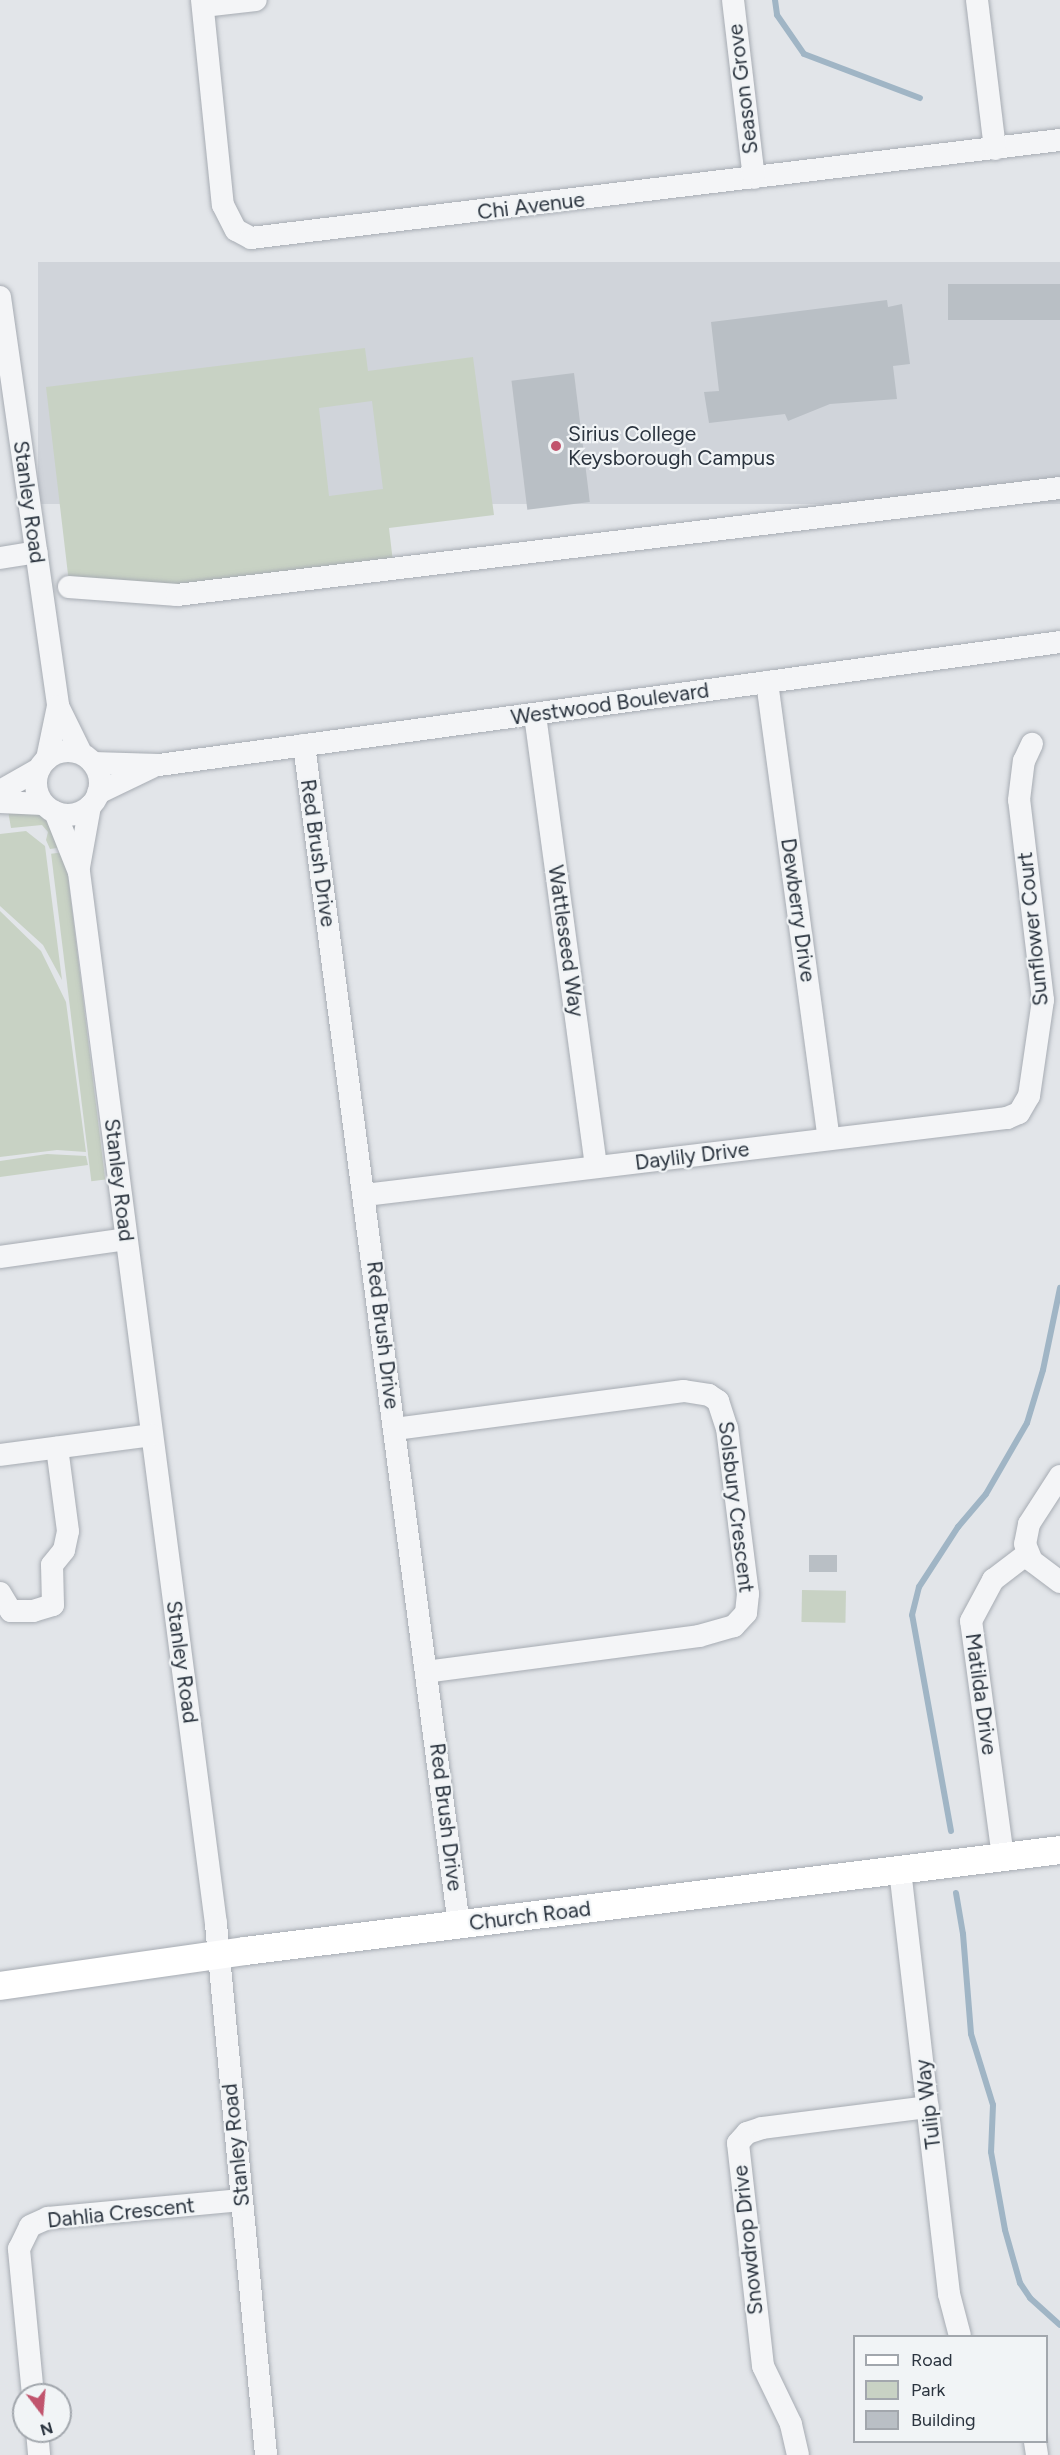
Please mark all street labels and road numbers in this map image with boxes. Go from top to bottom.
street label: Season Grove [723,22,763,156]
street label: Chi Avenue [476,187,586,225]
street label: Stanley Road [8,439,50,565]
street label: Westwood Boulevard [509,678,711,730]
street label: Red Brush Drive [295,777,341,929]
street label: Dewberry Drive [775,837,821,983]
street label: Sunflower Court [1012,851,1054,1007]
street label: Wattleseed Way [543,863,589,1019]
street label: Stanley Road [99,1117,139,1243]
street label: Daylily Drive [633,1136,751,1176]
street label: Red Brush Drive [361,1260,405,1410]
street label: Solsbury Crescent [713,1420,759,1594]
street label: Stanley Road [161,1599,203,1725]
street label: Matilda Drive [960,1632,1002,1756]
street label: Red Brush Drive [424,1742,468,1892]
street label: Church Road [468,1896,592,1936]
street label: Tulip Way [910,2058,946,2150]
street label: Stanley Road [217,2082,255,2208]
street label: Snowdrop Drive [728,2164,768,2316]
street label: Dahlia Crescent [46,2193,196,2233]

